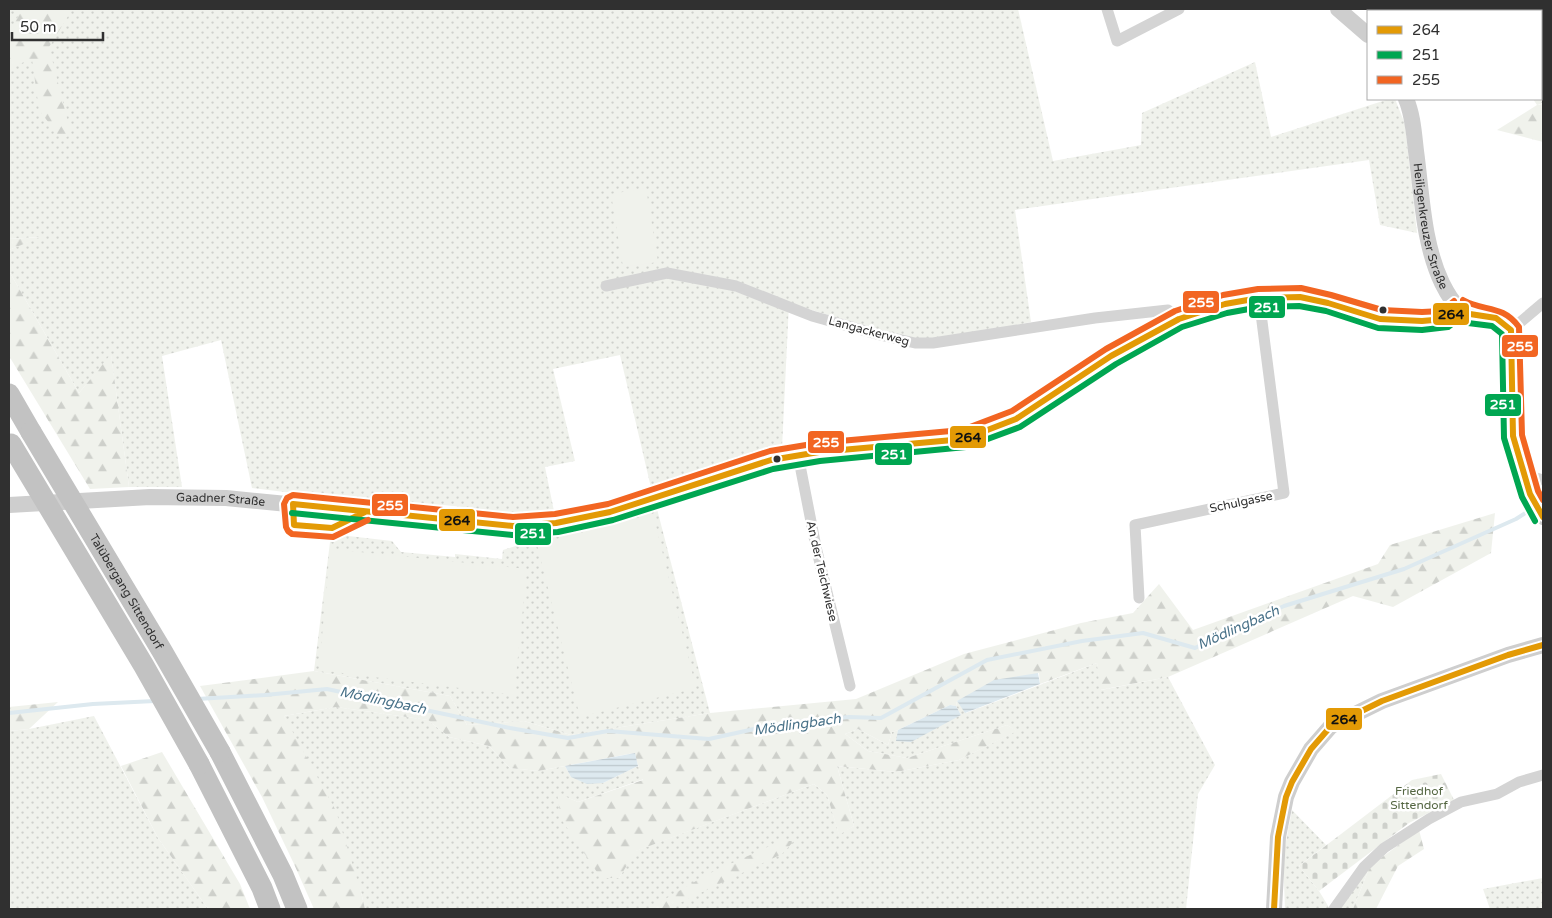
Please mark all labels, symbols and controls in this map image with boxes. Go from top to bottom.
scale bar [12,10,104,42]
legend [1367,10,1542,100]
text: 50 m [20,18,57,36]
text: 264 [1412,21,1440,39]
text: 251 [1412,46,1440,64]
text: 255 [1412,71,1440,89]
street label: Heiligenkreuzer Straße [1411,162,1451,292]
line badge: 255 [1182,290,1220,314]
text: 255 [1188,294,1214,311]
line badge: 251 [1248,295,1286,319]
text: 251 [1254,299,1280,316]
line badge: 264 [1432,302,1470,326]
unlabelled marker [1378,305,1388,315]
text: 264 [1438,306,1464,323]
street label: Langackerweg [827,313,911,349]
line badge: 255 [1501,334,1539,358]
text: 255 [1507,338,1533,355]
line badge: 251 [1484,393,1522,417]
text: 251 [1490,396,1516,413]
line badge: 264 [949,425,987,449]
text: 264 [955,429,981,446]
line badge: 255 [807,430,845,454]
text: 255 [813,434,839,451]
line badge: 251 [874,442,913,466]
text: 251 [881,446,907,463]
unlabelled marker [772,454,782,464]
street label: Schulgasse [1208,488,1274,515]
street label: Gaadner Straße [176,490,266,509]
line badge: 255 [371,493,409,517]
text: 255 [377,497,403,514]
line badge: 264 [438,508,476,532]
text: 264 [444,512,470,529]
street label: An der Teichwiese [804,519,840,623]
line badge: 251 [514,522,552,546]
text: 251 [520,525,546,542]
street label: Talübergang Sittendorf [87,531,167,652]
water label: Mödlingbach [1195,602,1282,653]
water label: Mödlingbach [338,683,428,718]
line badge: 264 [1325,707,1363,731]
water label: Mödlingbach [752,710,842,739]
text: 264 [1331,711,1357,728]
park label: Friedhof Sittendorf [1390,784,1448,812]

